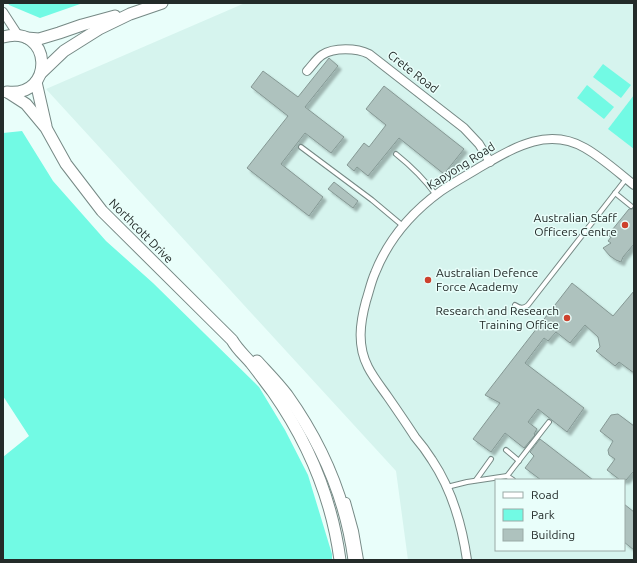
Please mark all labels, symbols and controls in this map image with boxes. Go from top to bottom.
street label: Crete Road [386,48,441,95]
street label: Kapyong Road [424,140,497,192]
street label: Northcott Drive [107,196,176,265]
place label: Australian Staff Officers Centre [534,211,618,238]
marker: Australian Staff Officers Centre [620,220,630,230]
place label: Australian Defence Force Academy [436,266,538,293]
marker: Australian Defence Force Academy [423,275,433,285]
place label: Research and Research Training Office [435,304,559,331]
marker: Research and Research Training Office [562,313,572,323]
legend [495,479,625,551]
text: Road [531,488,559,501]
text: Park [531,508,555,521]
text: Building [531,528,575,541]

